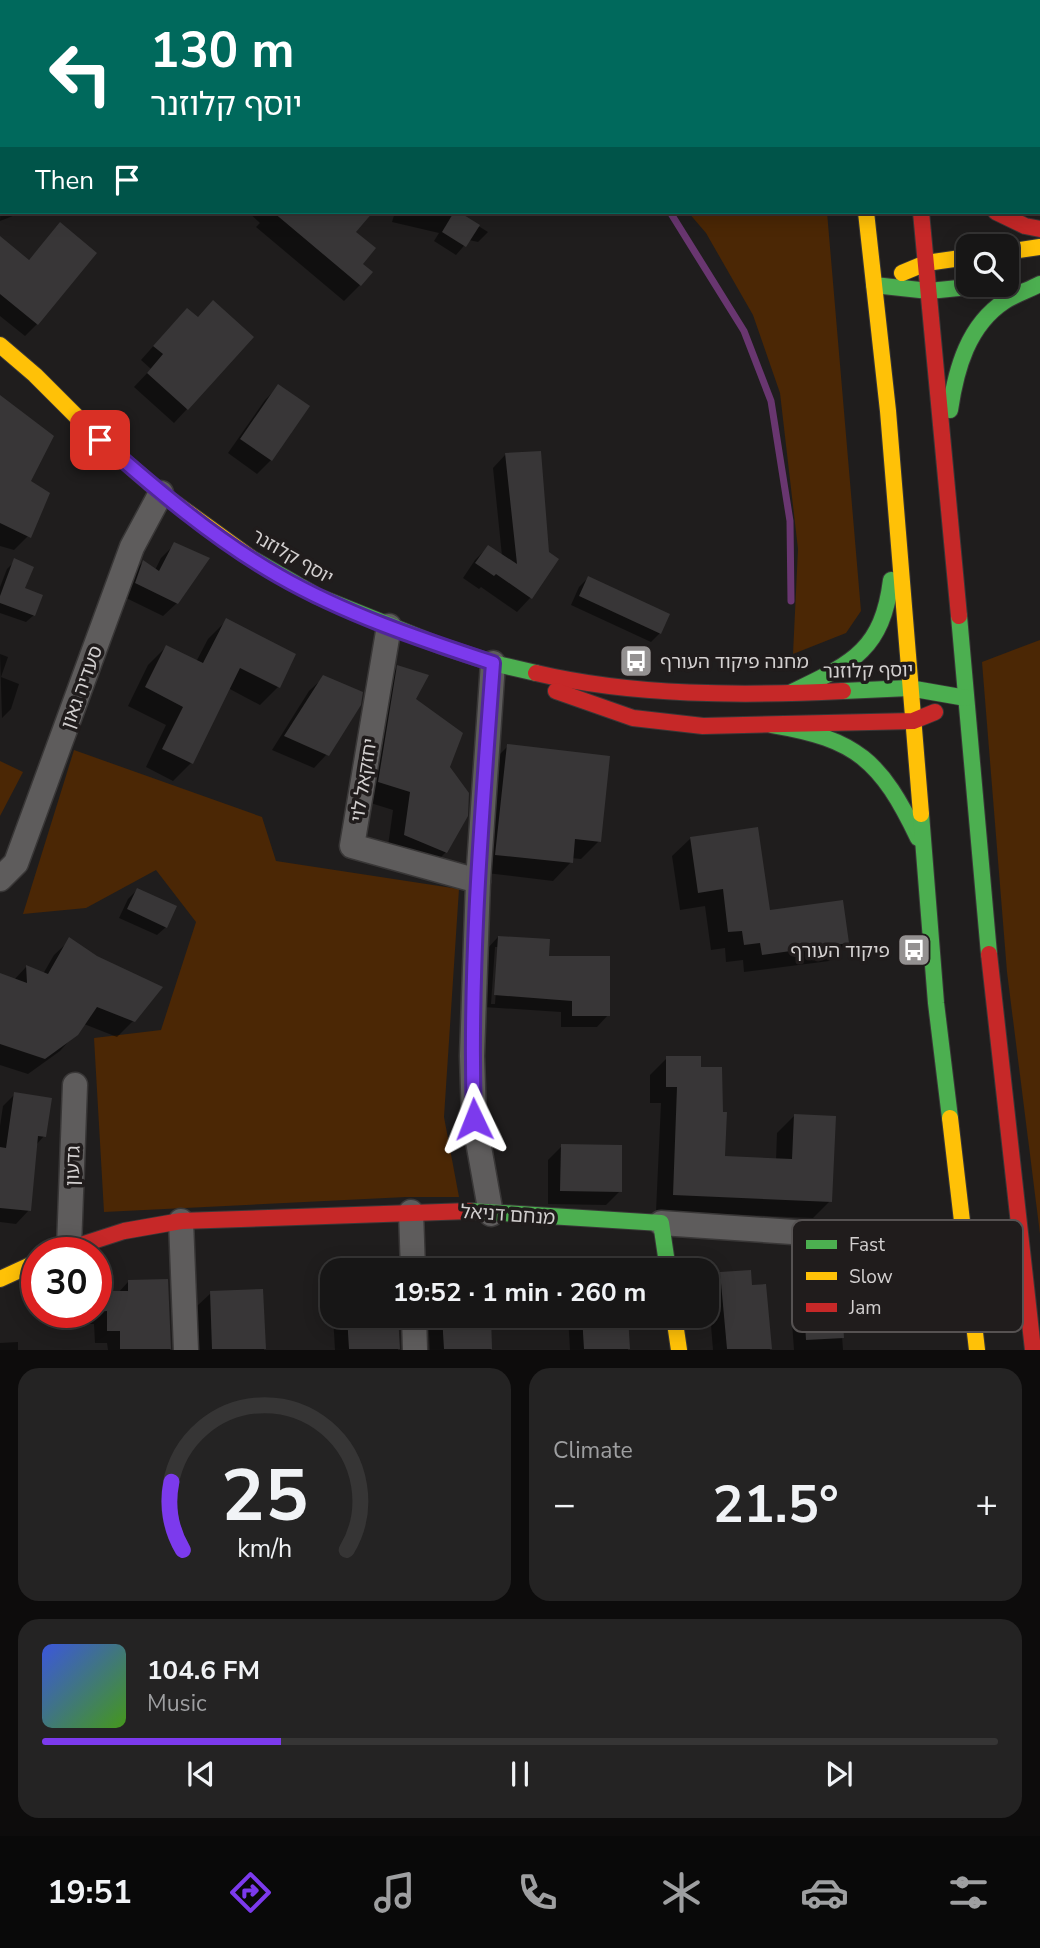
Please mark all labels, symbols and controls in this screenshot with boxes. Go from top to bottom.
text: 130 m [150,17,294,84]
icon: left [35,28,126,119]
text: יוסף קלוזנר [150,83,302,126]
icon: arrive [108,161,146,199]
text: Then [35,163,94,198]
map controls [956,234,1019,297]
button: search [956,234,1019,297]
pin [70,410,130,470]
icon: arrive [81,421,119,459]
street label: יוסף קלוזנר [247,523,338,591]
street label: סעדיה גאון [55,642,109,733]
bus stop icon: מחנה פיקוד העורף [617,642,655,680]
place label: מחנה פיקוד העורף [660,649,809,675]
street label: יוסף קלוזנר [823,657,913,685]
street label: יחזקאל לוי [345,737,383,824]
bus stop icon: פיקוד העורף [895,931,933,969]
place label: פיקוד העורף [790,938,890,964]
position arrow [437,1082,511,1156]
street label: גדעון [59,1145,87,1187]
street label: מנחם דניאל [460,1199,556,1231]
legend [792,1220,1023,1332]
text: Fast [849,1232,885,1258]
speed limit sign: 30 [21,1237,112,1328]
text: Slow [849,1264,893,1290]
text: 19:52 · 1 min · 260 m [393,1275,646,1310]
text: Jam [848,1295,882,1321]
text: Climate [553,1435,633,1466]
text: 25 [221,1447,308,1547]
text: 21.5° [712,1469,839,1540]
text: − [553,1479,576,1530]
text: + [975,1479,998,1530]
text: km/h [237,1532,292,1566]
text: 104.6 FM [147,1653,260,1688]
text: Music [147,1688,207,1719]
icon: previous [182,1755,220,1793]
icon: pause [501,1755,539,1793]
icon: next [820,1755,858,1793]
icon: directions [226,1868,275,1917]
icon: music [370,1868,419,1917]
icon: phone [513,1868,562,1917]
icon: climate [657,1868,706,1917]
icon: car [800,1868,849,1917]
icon: filters [944,1868,993,1917]
text: 19:51 [47,1871,132,1914]

